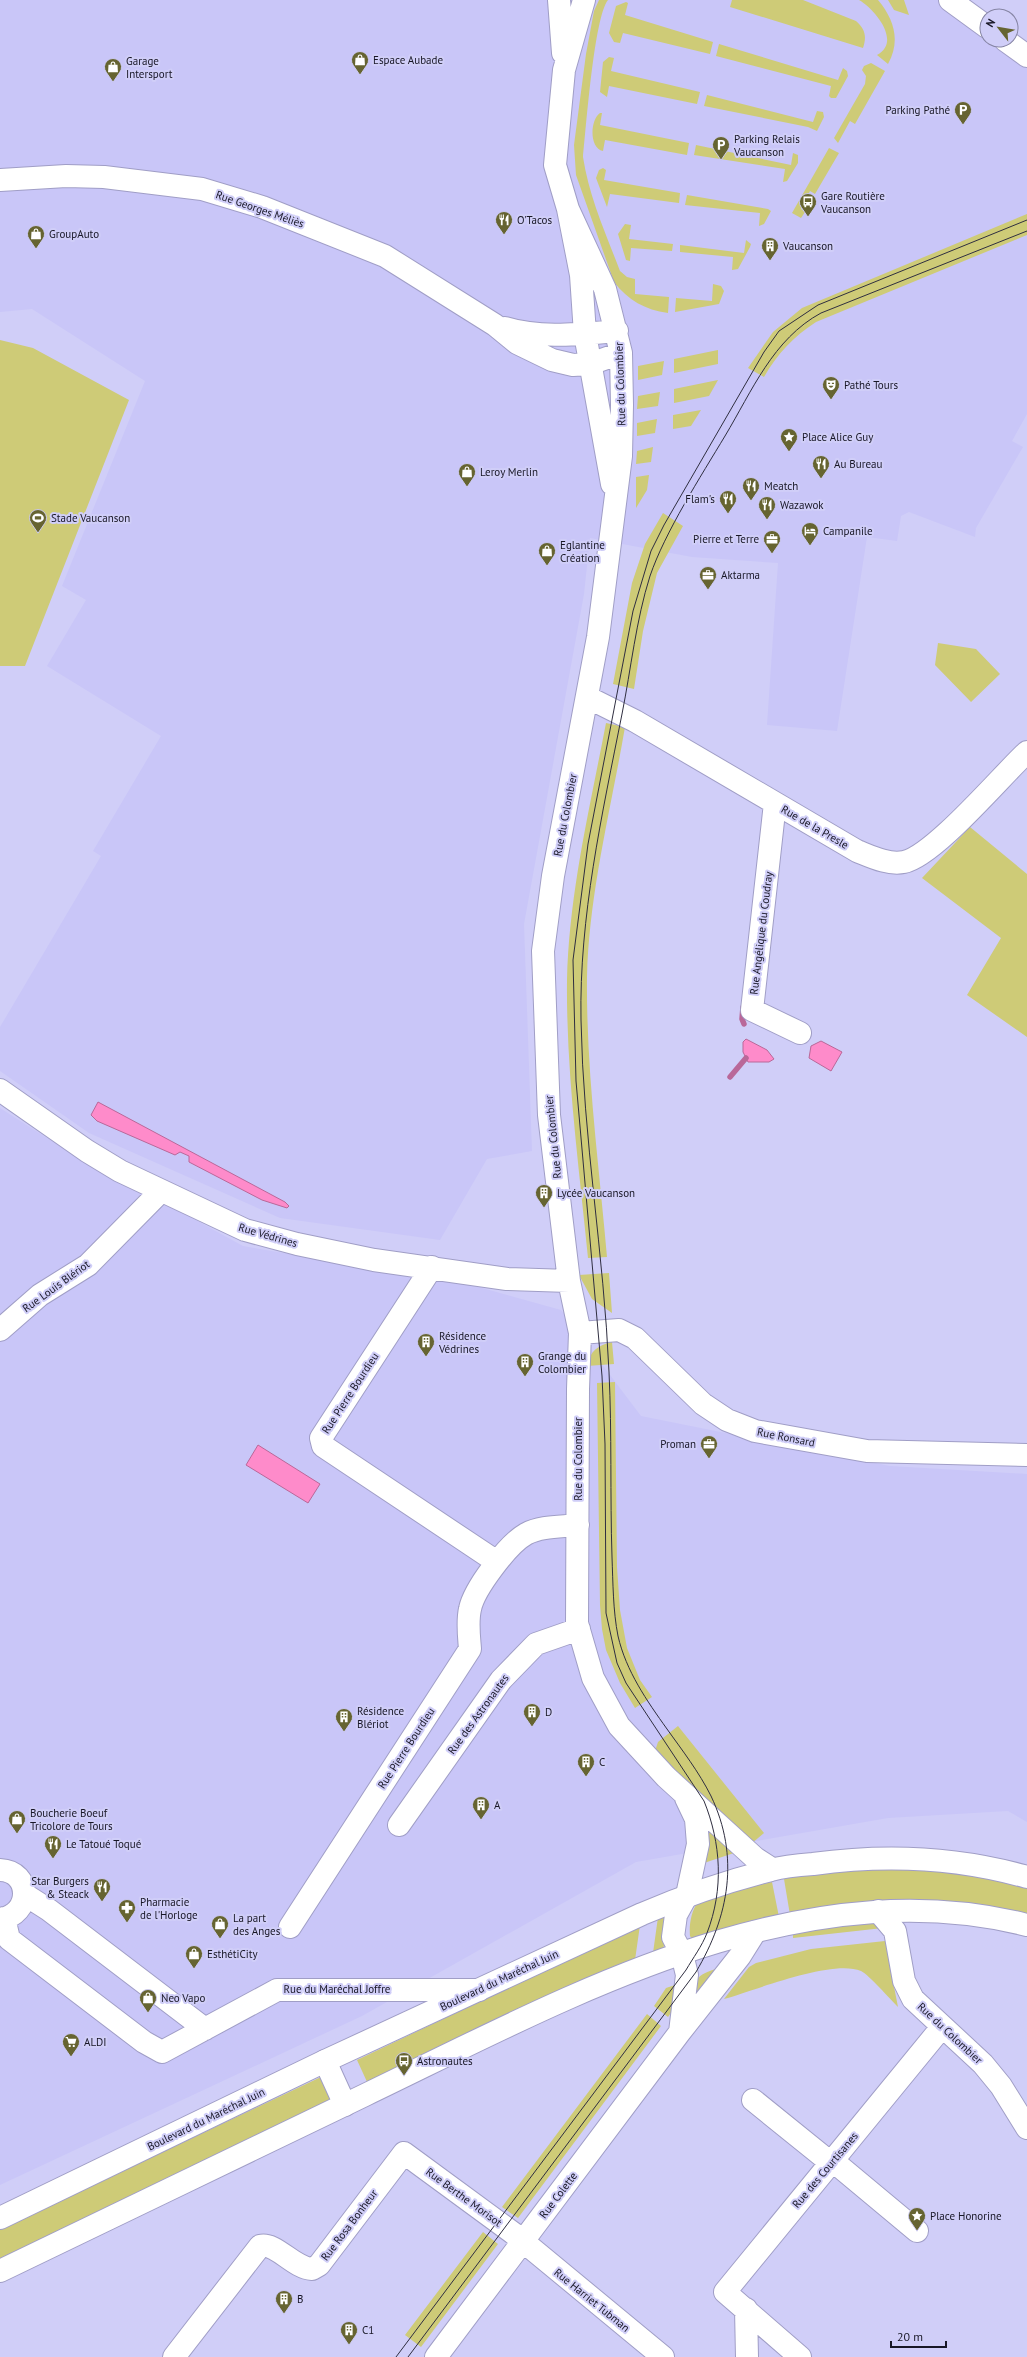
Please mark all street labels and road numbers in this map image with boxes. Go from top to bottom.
street label: Rue Georges Méliès [214,187,306,231]
street label: Rue du Colombier [612,342,628,426]
street label: Rue du Colombier [550,772,580,857]
street label: Rue de la Presle [779,802,852,852]
street label: Rue Angélique du Coudray [747,870,776,995]
street label: Rue du Colombier [542,1094,564,1179]
street label: Rue Védrines [237,1220,299,1250]
street label: Rue Louis Blériot [20,1257,93,1315]
street label: Rue Pierre Bourdieu [319,1350,381,1436]
street label: Rue du Colombier [571,1417,585,1501]
street label: Rue Ronsard [756,1425,816,1449]
street label: Rue des Astronautes [444,1671,512,1757]
street label: Rue Pierre Bourdieu [375,1705,437,1791]
street label: Boulevard du Maréchal Juin [438,1946,560,2014]
street label: Rue du Maréchal Joffre [284,1982,391,1996]
street label: Rue du Colombier [915,1999,986,2067]
street label: Boulevard du Maréchal Juin [145,2084,267,2154]
street label: Rue des Courtisanes [789,2129,861,2211]
street label: Rue Berthe Morisot [423,2165,505,2229]
street label: Rue Colette [536,2169,580,2221]
street label: Rue Rosa Bonheur [318,2186,380,2263]
street label: Rue Harriet Tubman [551,2265,633,2335]

